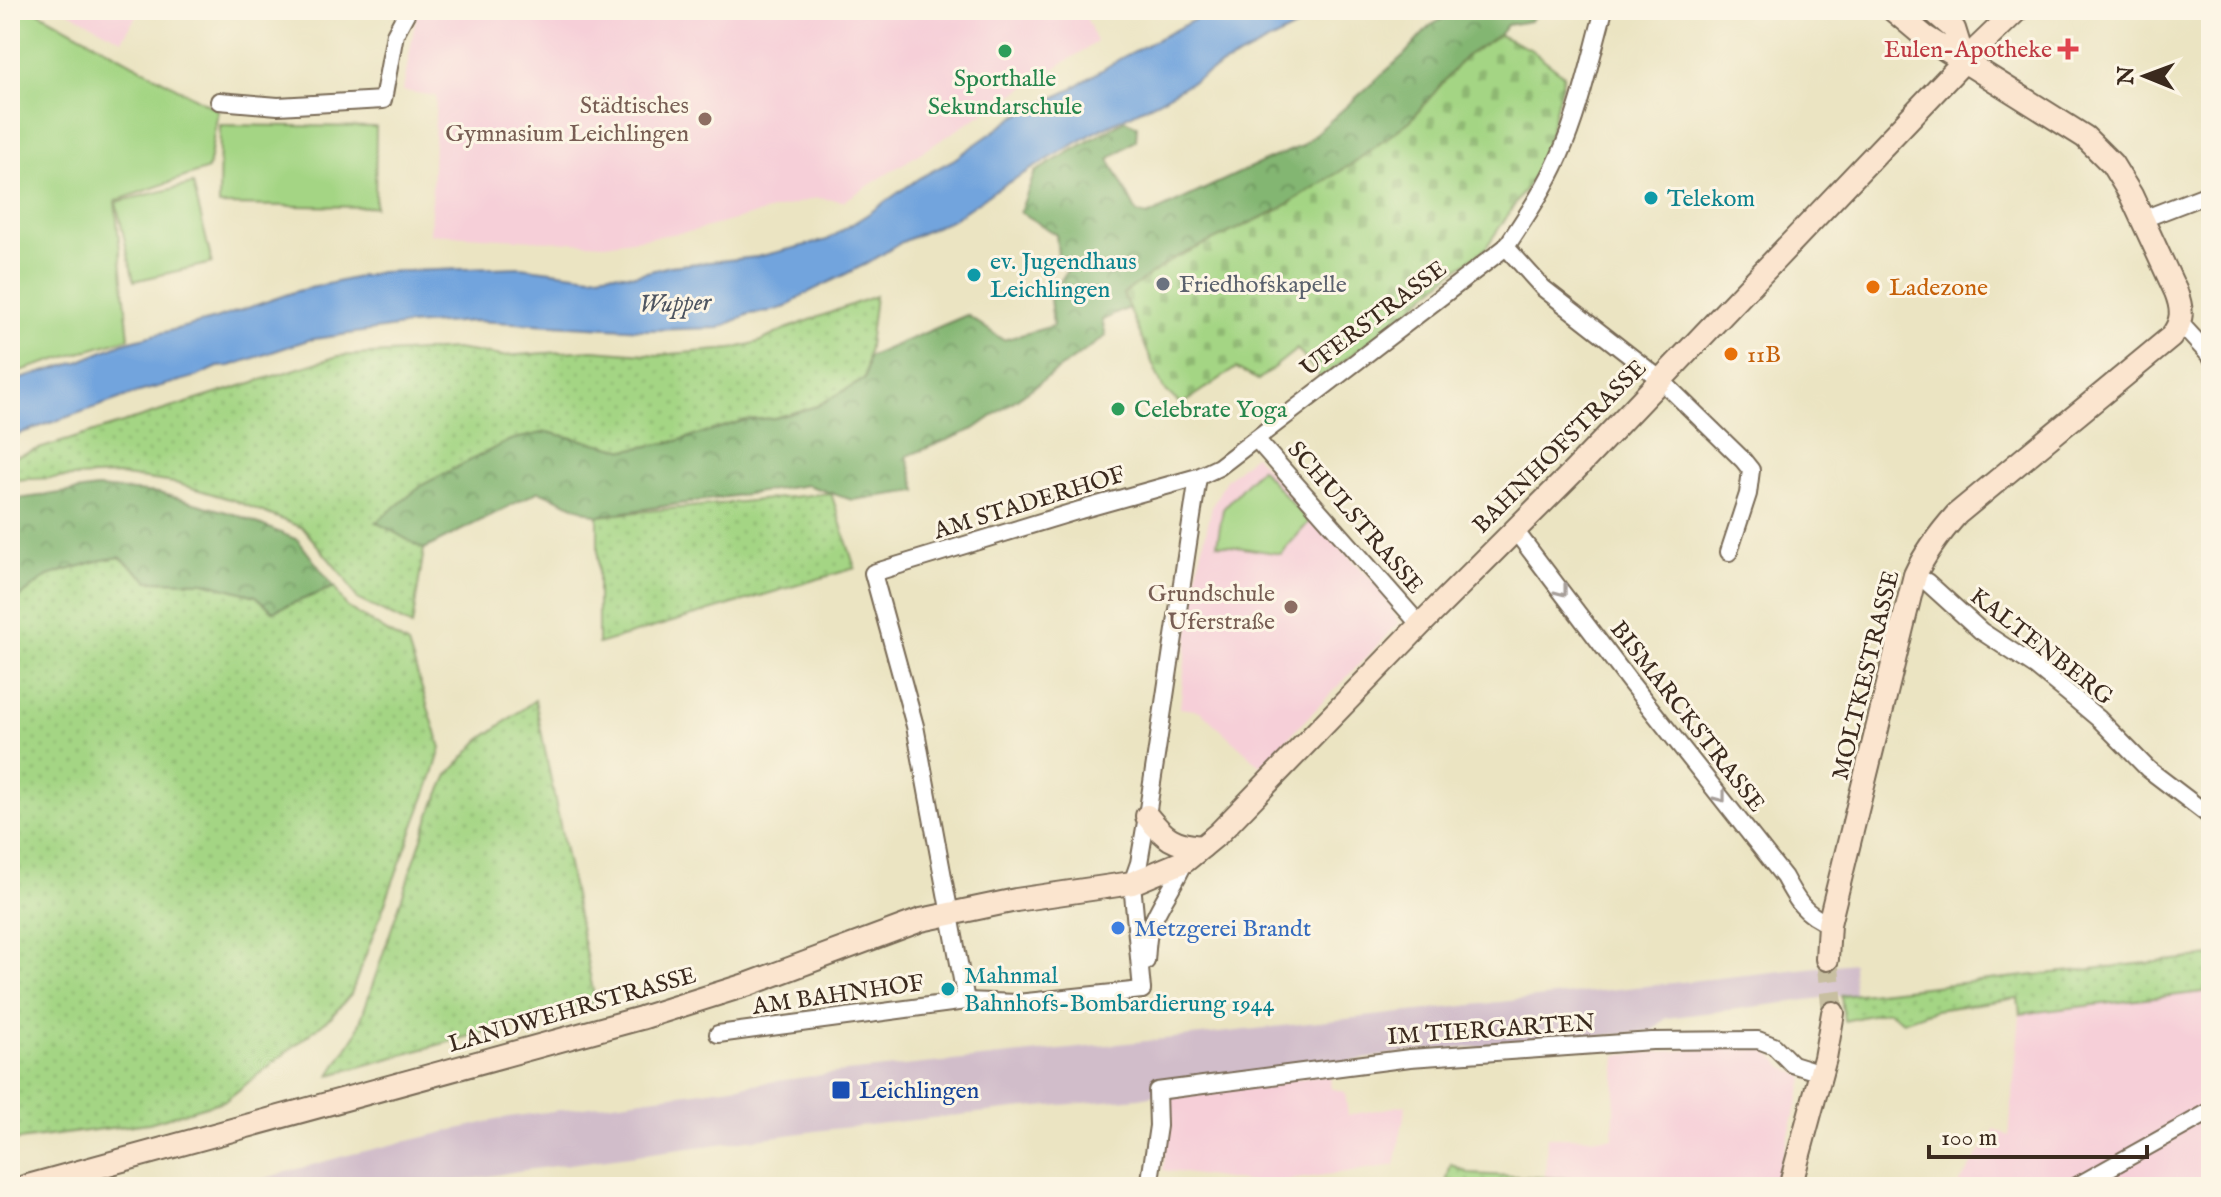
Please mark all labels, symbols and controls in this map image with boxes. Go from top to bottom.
place label: Eulen-Apotheke [1884,35,2052,66]
north arrow [2105,36,2185,116]
marker: Eulen-Apotheke [2059,40,2077,58]
marker: Sporthalle Sekundarschule [996,42,1014,60]
place label: Sporthalle Sekundarschule [928,64,1082,123]
text: N [2113,66,2141,86]
place label: Städtisches Gymnasium Leichlingen [445,91,689,150]
marker: Städtisches Gymnasium Leichlingen [696,110,714,128]
place label: Telekom [1667,184,1755,215]
marker: Telekom [1642,189,1660,207]
place label: ev. Jugendhaus Leichlingen [990,247,1137,306]
street label: UFERSTRASSE [1294,254,1453,384]
marker: ev. Jugendhaus Leichlingen [965,266,983,284]
place label: Friedhofskapelle [1179,270,1347,301]
place label: Ladezone [1889,273,1988,304]
marker: Friedhofskapelle [1154,275,1172,293]
marker: Ladezone [1864,278,1882,296]
water label: Wupper [638,286,713,321]
place label: 11B [1747,340,1781,371]
marker: 11B [1722,345,1740,363]
street label: BAHNHOFSTRASSE [1466,353,1654,541]
place label: Celebrate Yoga [1134,395,1288,426]
marker: Celebrate Yoga [1109,400,1127,418]
street label: SCHULSTRASSE [1280,435,1430,601]
street label: AM STADERHOF [929,460,1129,548]
street label: MOLTKESTRASSE [1825,567,1907,783]
place label: Grundschule Uferstraße [1148,579,1275,638]
street label: KALTENBERG [1963,581,2119,713]
one-way arrow [1552,582,1566,597]
marker: Grundschule Uferstraße [1282,598,1300,616]
street label: BISMARCKSTRASSE [1602,615,1771,819]
one-way arrow [1711,788,1725,803]
place label: Metzgerei Brandt [1134,914,1311,945]
marker: Metzgerei Brandt [1109,919,1127,937]
street label: LANDWEHRSTRASSE [445,960,700,1061]
place label: Mahnmal Bahnhofs-Bombardierung 1944 [964,961,1274,1020]
street label: AM BAHNHOF [750,968,926,1023]
marker: Mahnmal Bahnhofs-Bombardierung 1944 [939,980,957,998]
street label: IM TIERGARTEN [1386,1008,1596,1053]
place label: Leichlingen [859,1076,979,1107]
marker: Leichlingen [830,1079,852,1101]
scale bar [1929,1109,2147,1159]
text: 100 m [1941,1123,1997,1154]

